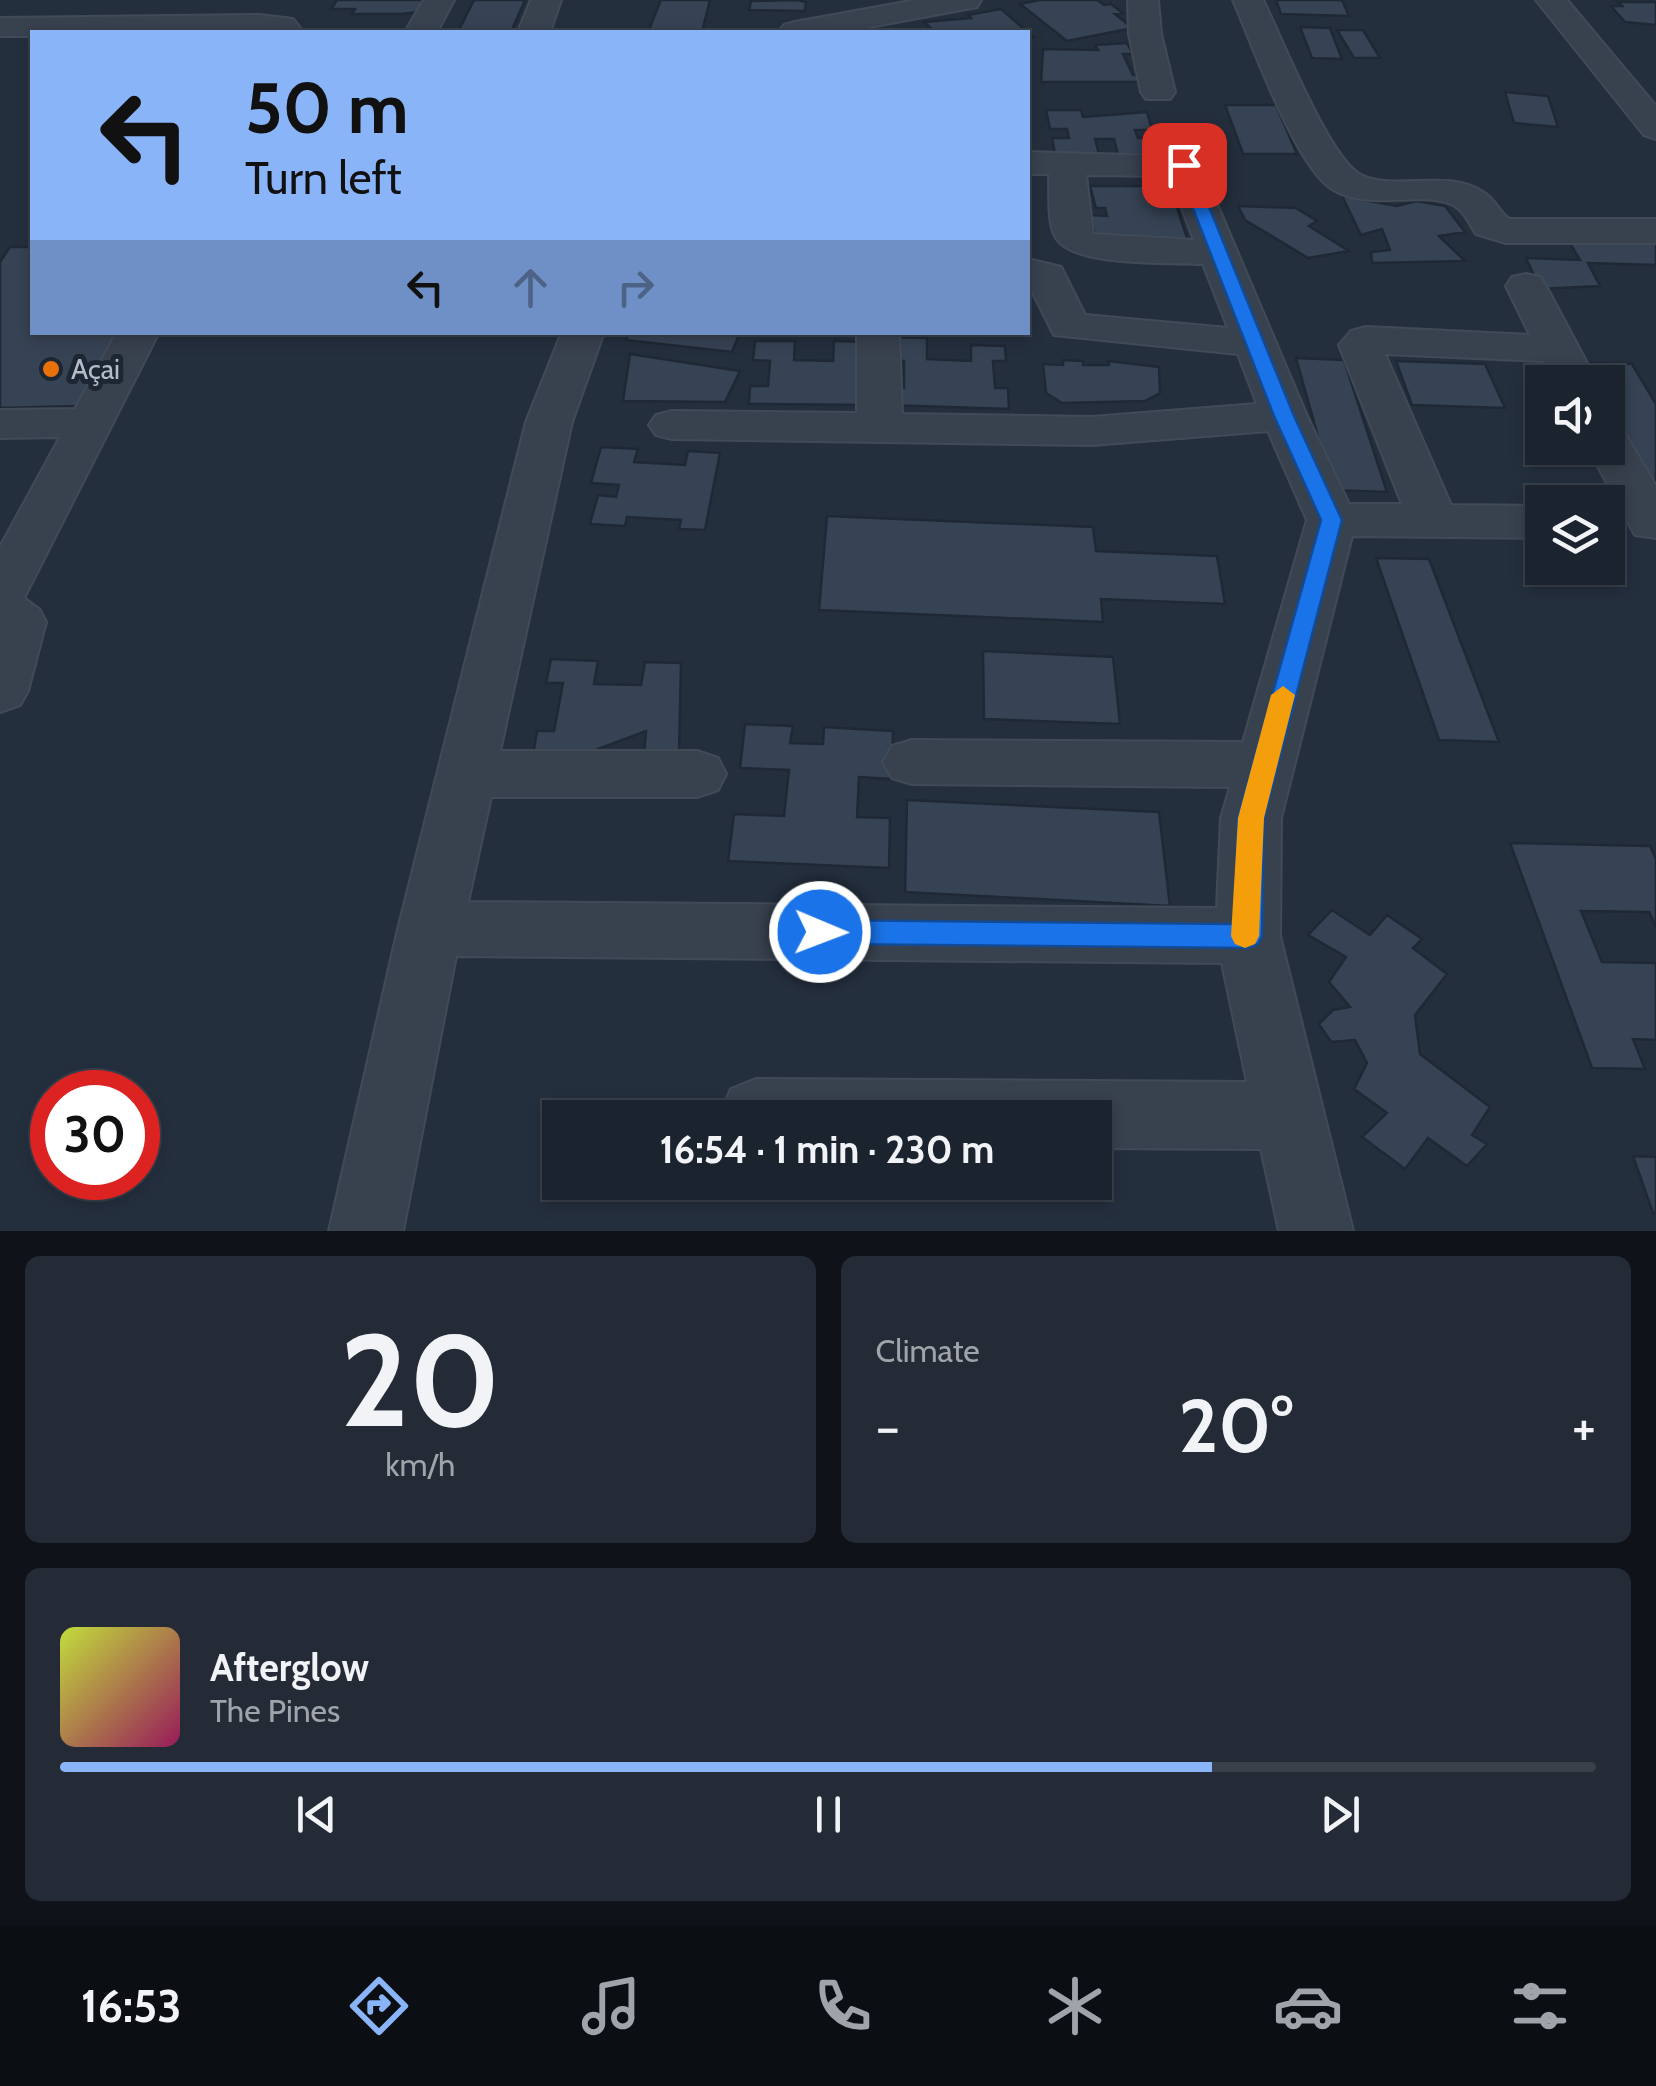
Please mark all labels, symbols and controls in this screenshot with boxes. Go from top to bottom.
text: 50 m [245,65,409,151]
icon: left [80,70,210,200]
pin [1142,123,1227,208]
icon: arrive [1157,138,1212,193]
text: Turn left [245,151,402,205]
icon: left [398,260,453,315]
icon: ahead [503,260,558,315]
icon: right [608,260,663,315]
place label: Açai [71,352,120,386]
marker: Açai [40,358,62,380]
map controls [1525,365,1625,585]
button: sound [1525,365,1625,465]
button: layers [1525,485,1625,585]
position arrow [768,880,872,984]
speed limit sign: 30 [30,1070,160,1200]
text: 16:54 · 1 min · 230 m [660,1126,994,1173]
text: 20 [340,1301,501,1459]
text: Climate [876,1331,980,1370]
text: 20° [1179,1380,1293,1471]
text: − [876,1393,900,1460]
text: + [1572,1393,1596,1460]
text: km/h [385,1445,455,1484]
text: Afterglow [210,1644,369,1691]
text: The Pines [210,1691,340,1730]
icon: previous [289,1787,344,1842]
icon: pause [801,1787,856,1842]
icon: next [1313,1787,1368,1842]
icon: directions [344,1971,414,2041]
icon: music [576,1971,646,2041]
icon: phone [808,1971,878,2041]
icon: climate [1040,1971,1110,2041]
icon: car [1273,1971,1343,2041]
icon: filters [1505,1971,1575,2041]
text: 16:53 [81,1979,181,2033]

